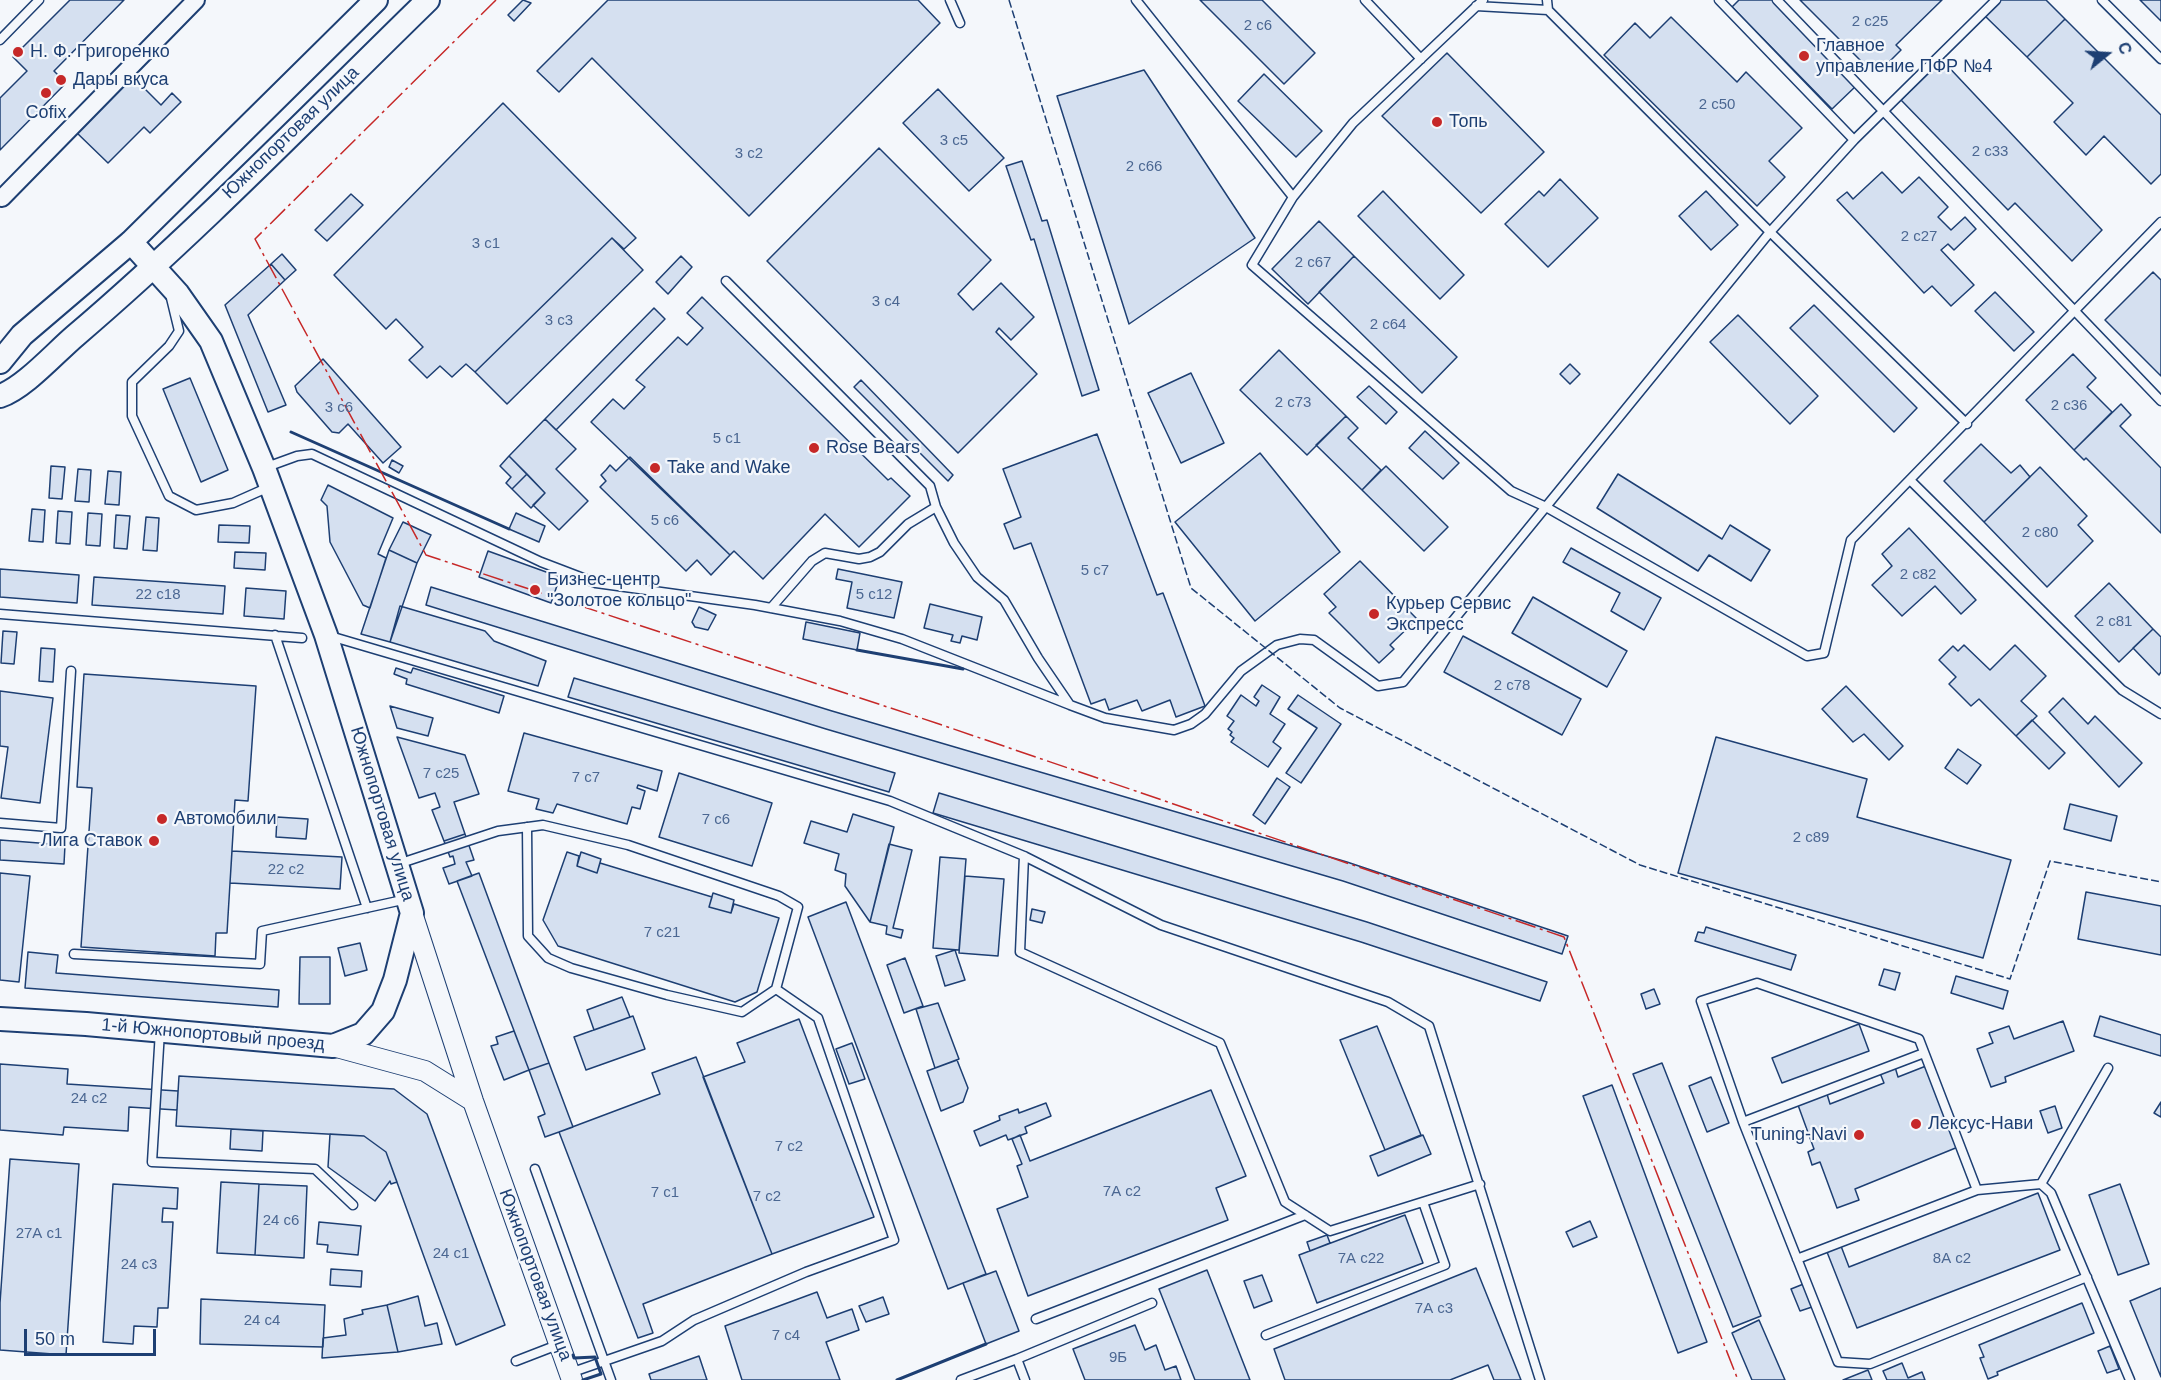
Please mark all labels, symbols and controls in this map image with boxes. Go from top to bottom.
house number: 2 с25 [1852,13,1888,31]
house number: 2 с6 [1244,17,1272,35]
north arrow [2077,24,2137,84]
place label: Главное управление ПФР №4 [1816,35,1992,78]
text: С [2115,40,2134,56]
place label: Н. Ф. Григоренко [30,41,170,63]
marker: Н. Ф. Григоренко [11,45,25,59]
marker: Главное управление ПФР №4 [1797,49,1811,63]
street label: Южнопортовая улица [218,62,364,204]
place label: Дары вкуса [73,69,169,91]
marker: Дары вкуса [54,73,68,87]
marker: Cofix [39,86,53,100]
house number: 2 с50 [1699,96,1735,114]
place label: Cofix [25,102,67,124]
place label: Топь [1449,111,1488,133]
marker: Топь [1430,115,1444,129]
house number: 3 с5 [940,132,968,150]
house number: 2 с33 [1972,143,2008,161]
house number: 3 с2 [735,145,763,163]
house number: 2 с66 [1126,158,1162,176]
house number: 2 с27 [1901,228,1937,246]
house number: 3 с1 [472,235,500,253]
house number: 2 с67 [1295,254,1331,272]
house number: 3 с4 [872,293,900,311]
house number: 3 c3 [545,312,573,330]
house number: 2 с64 [1370,316,1406,334]
house number: 2 с73 [1275,394,1311,412]
house number: 2 с36 [2051,397,2087,415]
house number: 3 с6 [325,399,353,417]
house number: 5 с1 [713,430,741,448]
place label: Rose Bears [826,437,920,459]
marker: Rose Bears [807,441,821,455]
place label: Take and Wake [667,457,790,479]
marker: Take and Wake [648,461,662,475]
house number: 5 с6 [651,512,679,530]
house number: 2 с80 [2022,524,2058,542]
house number: 5 с7 [1081,562,1109,580]
house number: 2 с82 [1900,566,1936,584]
place label: Бизнес-центр "Золотое кольцо" [547,569,691,612]
marker: Бизнес-центр "Золотое кольцо" [528,583,542,597]
house number: 22 с18 [135,586,181,604]
house number: 5 с12 [856,586,892,604]
place label: Курьер Сервис Экспресс [1386,593,1511,636]
marker: Курьер Сервис Экспресс [1367,607,1381,621]
house number: 2 с81 [2096,613,2132,631]
house number: 2 с78 [1494,677,1530,695]
street label: Южнопортовая улица [345,724,419,904]
house number: 7 с25 [423,765,459,783]
house number: 7 с7 [572,769,600,787]
place label: Автомобили [174,808,277,830]
house number: 7 с6 [702,811,730,829]
marker: Автомобили [155,812,169,826]
house number: 2 с89 [1793,829,1829,847]
place label: Лига Ставок [41,830,142,852]
marker: Лига Ставок [147,834,161,848]
house number: 22 с2 [268,861,304,879]
house number: 7 c21 [644,924,680,942]
street label: 1-й Южнопортовый проезд [101,1014,325,1056]
house number: 24 с2 [71,1090,107,1108]
place label: Лексус-Нави [1928,1113,2033,1135]
marker: Лексус-Нави [1909,1117,1923,1131]
place label: Tuning-Navi [1751,1124,1847,1146]
marker: Tuning-Navi [1852,1128,1866,1142]
house number: 7 c2 [775,1138,803,1156]
house number: 7А с2 [1103,1183,1141,1201]
house number: 7 с1 [651,1184,679,1202]
street label: Южнопортовая улица [494,1186,576,1364]
house number: 7 с2 [753,1188,781,1206]
house number: 24 с6 [263,1212,299,1230]
house number: 27А с1 [16,1225,62,1243]
house number: 24 с1 [433,1245,469,1263]
house number: 7А с22 [1338,1250,1384,1268]
house number: 8А с2 [1933,1250,1971,1268]
house number: 24 с3 [121,1256,157,1274]
house number: 7А с3 [1415,1300,1453,1318]
house number: 24 с4 [244,1312,280,1330]
scale bar [27,1317,159,1355]
house number: 7 с4 [772,1327,800,1345]
text: 50 m [35,1329,75,1349]
house number: 9Б [1109,1349,1127,1367]

